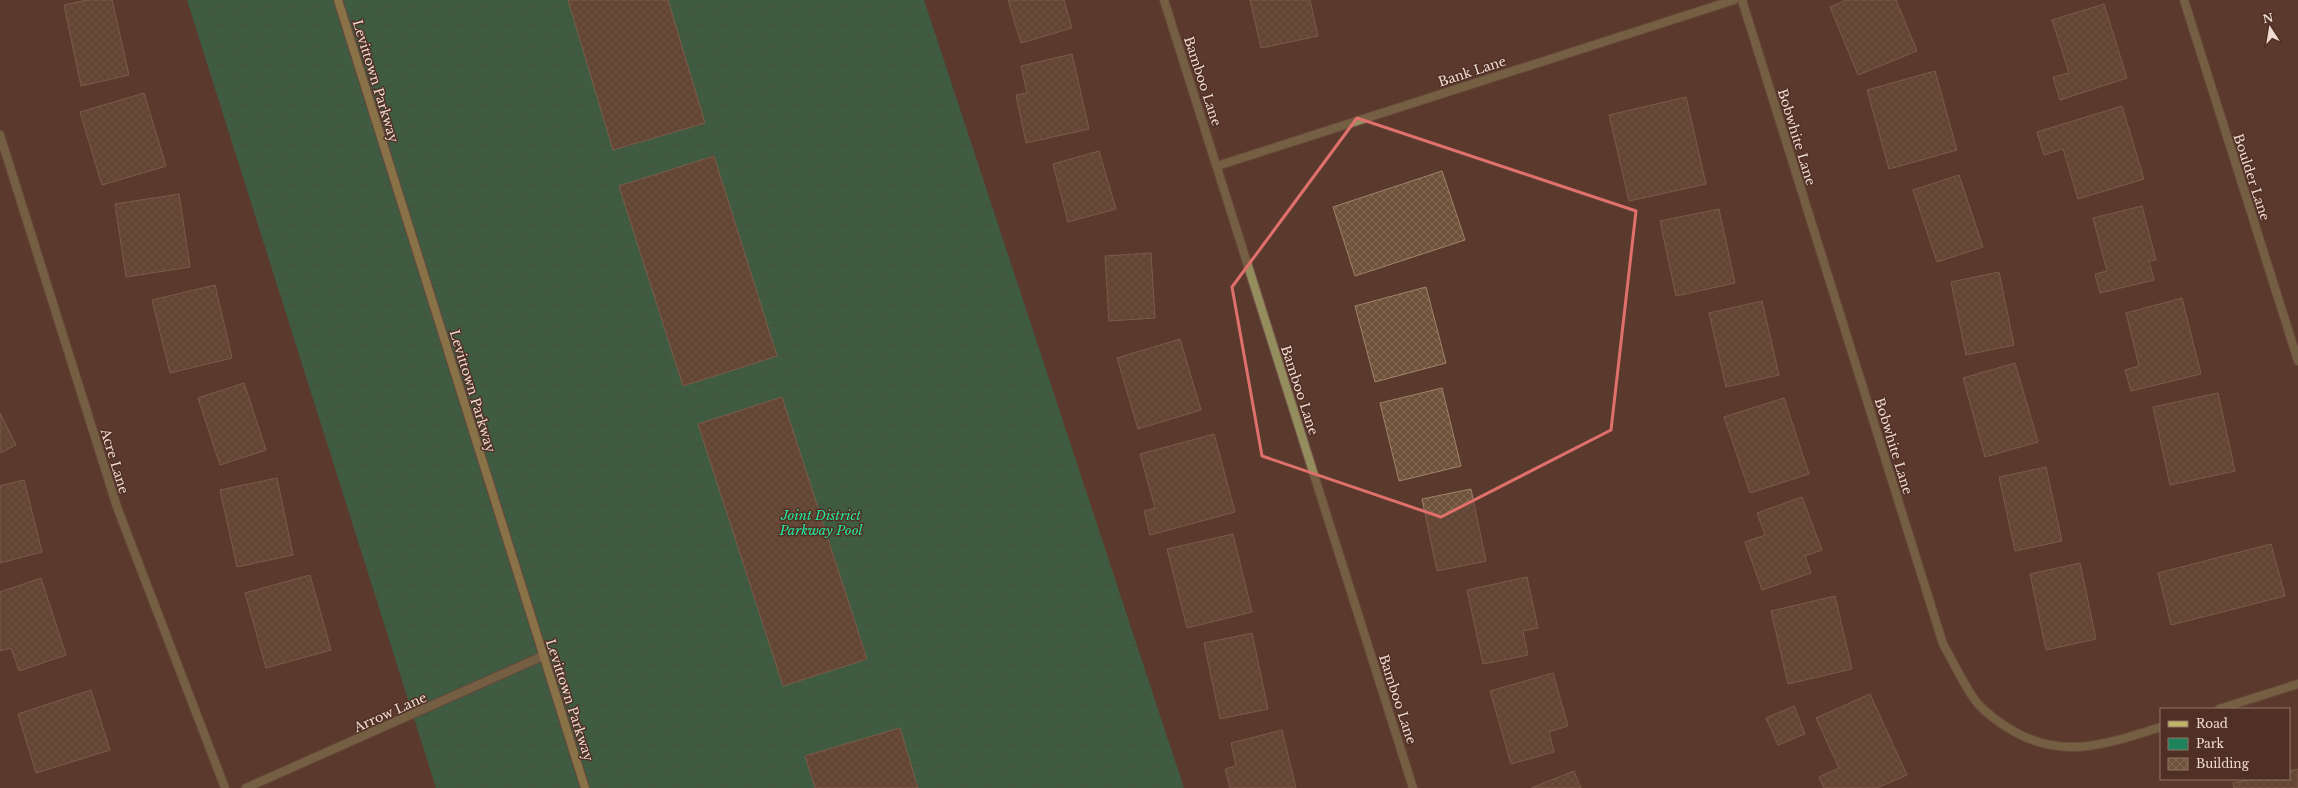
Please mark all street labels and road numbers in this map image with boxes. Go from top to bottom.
street label: Levittown Parkway [349,18,402,145]
street label: Bamboo Lane [1180,34,1225,128]
street label: Bank Lane [1436,52,1508,90]
street label: Bobwhite Lane [1774,87,1819,188]
street label: Boulder Lane [2229,132,2274,223]
street label: Levittown Parkway [446,328,499,455]
street label: Bamboo Lane [1277,343,1322,437]
street label: Bobwhite Lane [1871,396,1916,497]
street label: Acre Lane [96,426,132,496]
street label: Levittown Parkway [542,637,597,764]
street label: Bamboo Lane [1375,652,1420,746]
street label: Arrow Lane [350,689,429,737]

